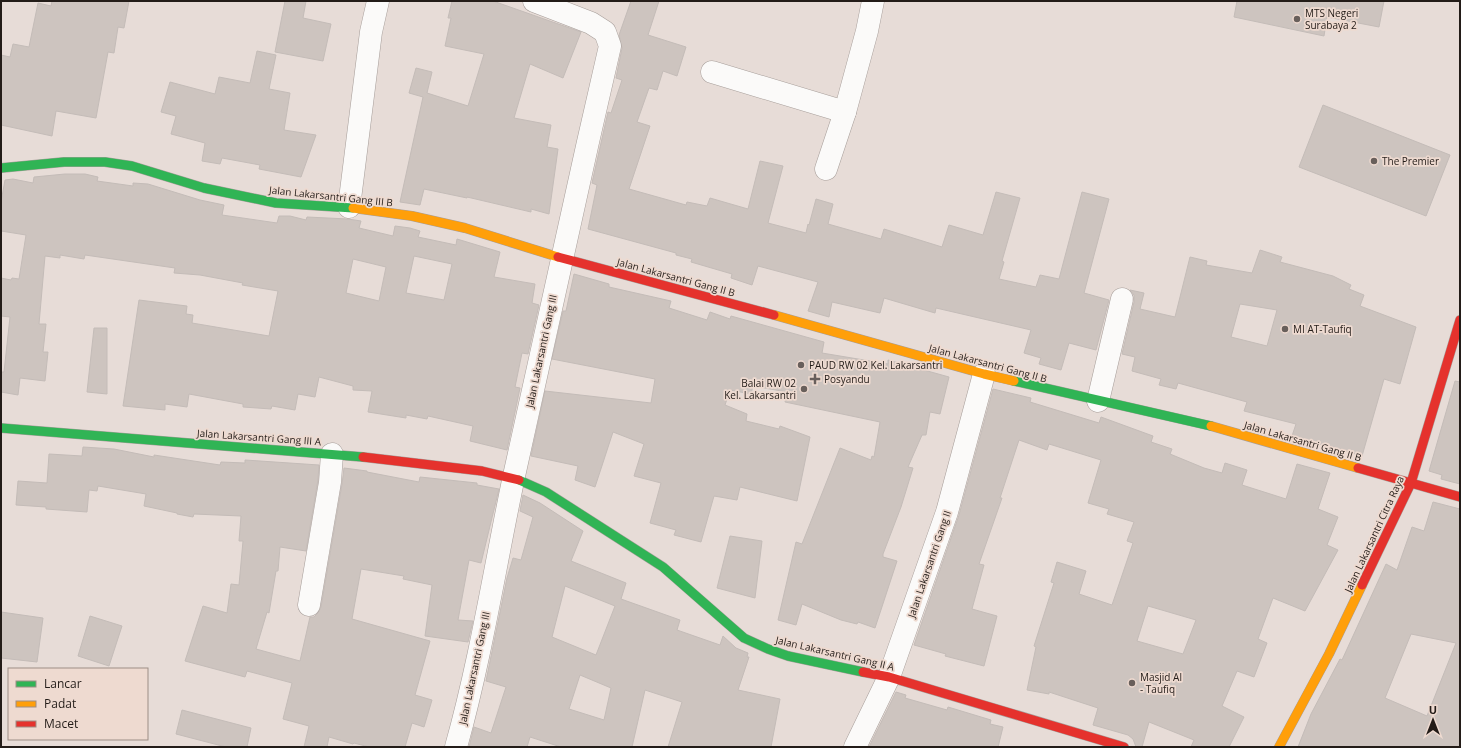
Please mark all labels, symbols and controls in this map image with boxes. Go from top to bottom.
place label: MTS Negeri Surabaya 2 [1305,6,1358,32]
marker: MTS Negeri Surabaya 2 [1292,14,1302,24]
place label: The Premier [1382,154,1439,168]
marker: The Premier [1369,156,1379,166]
street label: Jalan Lakarsantri Gang III B [267,182,394,209]
street label: Jalan Lakarsantri Gang II B [614,254,737,299]
street label: Jalan Lakarsantri Gang III [522,293,560,410]
place label: MI AT-Taufiq [1293,322,1352,336]
marker: MI AT-Taufiq [1280,324,1290,334]
street label: Jalan Lakarsantri Gang II B [926,340,1049,385]
place label: PAUD RW 02 Kel. Lakarsantri [809,358,942,372]
marker: PAUD RW 02 Kel. Lakarsantri [796,360,806,370]
place label: Posyandu [824,372,870,386]
marker: Posyandu [809,373,821,385]
place label: Balai RW 02 Kel. Lakarsantri [724,376,796,402]
marker: Balai RW 02 Kel. Lakarsantri [799,384,809,394]
street label: Jalan Lakarsantri Gang II B [1242,417,1363,464]
street label: Jalan Lakarsantri Gang III A [196,426,322,448]
street label: Jalan Lakarsantri Citra Raya [1340,474,1407,595]
street label: Jalan Lakarsantri Gang II [904,509,954,620]
street label: Jalan Lakarsantri Gang III [455,610,493,727]
street label: Jalan Lakarsantri Gang II A [773,632,896,674]
legend [8,668,148,740]
place label: Masjid Al - Taufiq [1140,670,1182,696]
text: Lancar [44,675,82,692]
marker: Masjid Al - Taufiq [1127,678,1137,688]
text: Padat [44,695,76,712]
north arrow [1413,700,1453,740]
text: U [1429,702,1437,717]
text: Macet [44,715,78,732]

